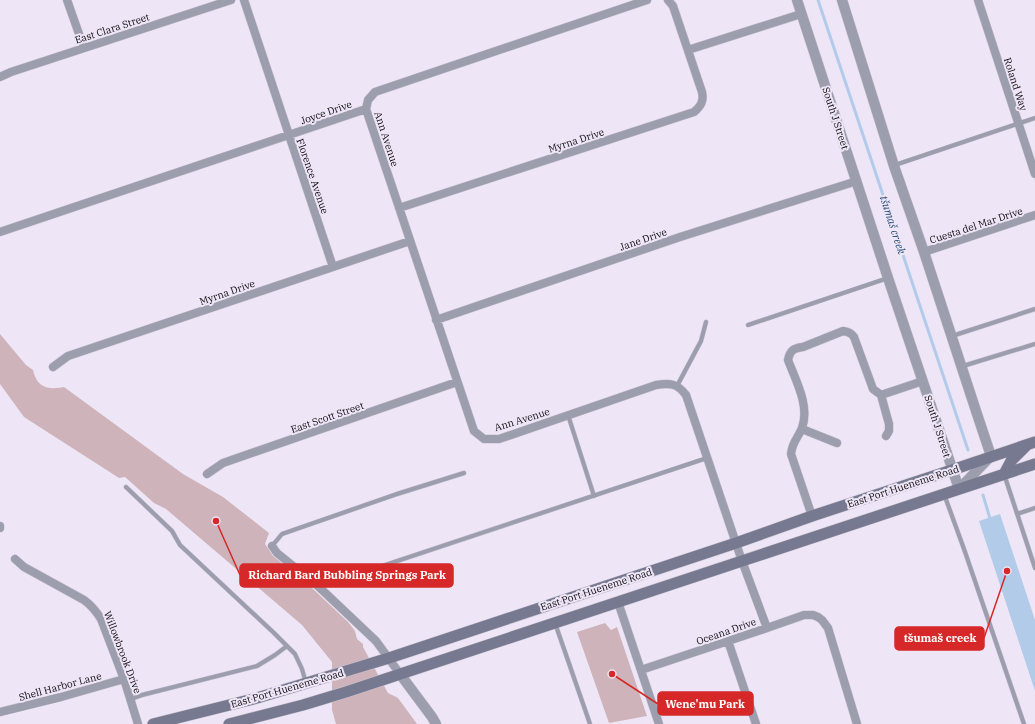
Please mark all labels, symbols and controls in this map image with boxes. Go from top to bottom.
street label: East Clara Street [73,10,152,47]
street label: Roland Way [1001,56,1030,113]
street label: South J Street [819,85,852,151]
street label: Joyce Drive [299,98,353,127]
street label: Ann Avenue [372,110,402,168]
street label: Myrna Drive [547,125,606,156]
street label: Florence Avenue [294,137,332,216]
water label: tšumaš creek [877,194,909,256]
street label: Cuesta del Mar Drive [928,204,1024,247]
street label: Jane Drive [618,225,669,254]
street label: Myrna Drive [198,277,257,308]
street label: South J Street [921,393,954,459]
street label: East Scott Street [289,399,366,436]
street label: Ann Avenue [493,405,551,434]
street label: East Port Hueneme Road [846,462,961,511]
callout: Richard Bard Bubbling Springs Park [240,564,453,587]
street label: East Port Hueneme Road [539,565,654,614]
text: Richard Bard Bubbling Springs Park [248,568,446,582]
street label: Willowbrook Drive [101,609,144,695]
street label: Oceana Drive [694,615,758,648]
callout: tšumaš creek [895,627,984,650]
text: tšumaš creek [904,631,976,645]
street label: East Port Hueneme Road [229,666,345,711]
street label: Shell Harbor Lane [17,669,103,704]
callout: Wene'mu Park [658,692,753,715]
text: Wene'mu Park [665,697,745,711]

